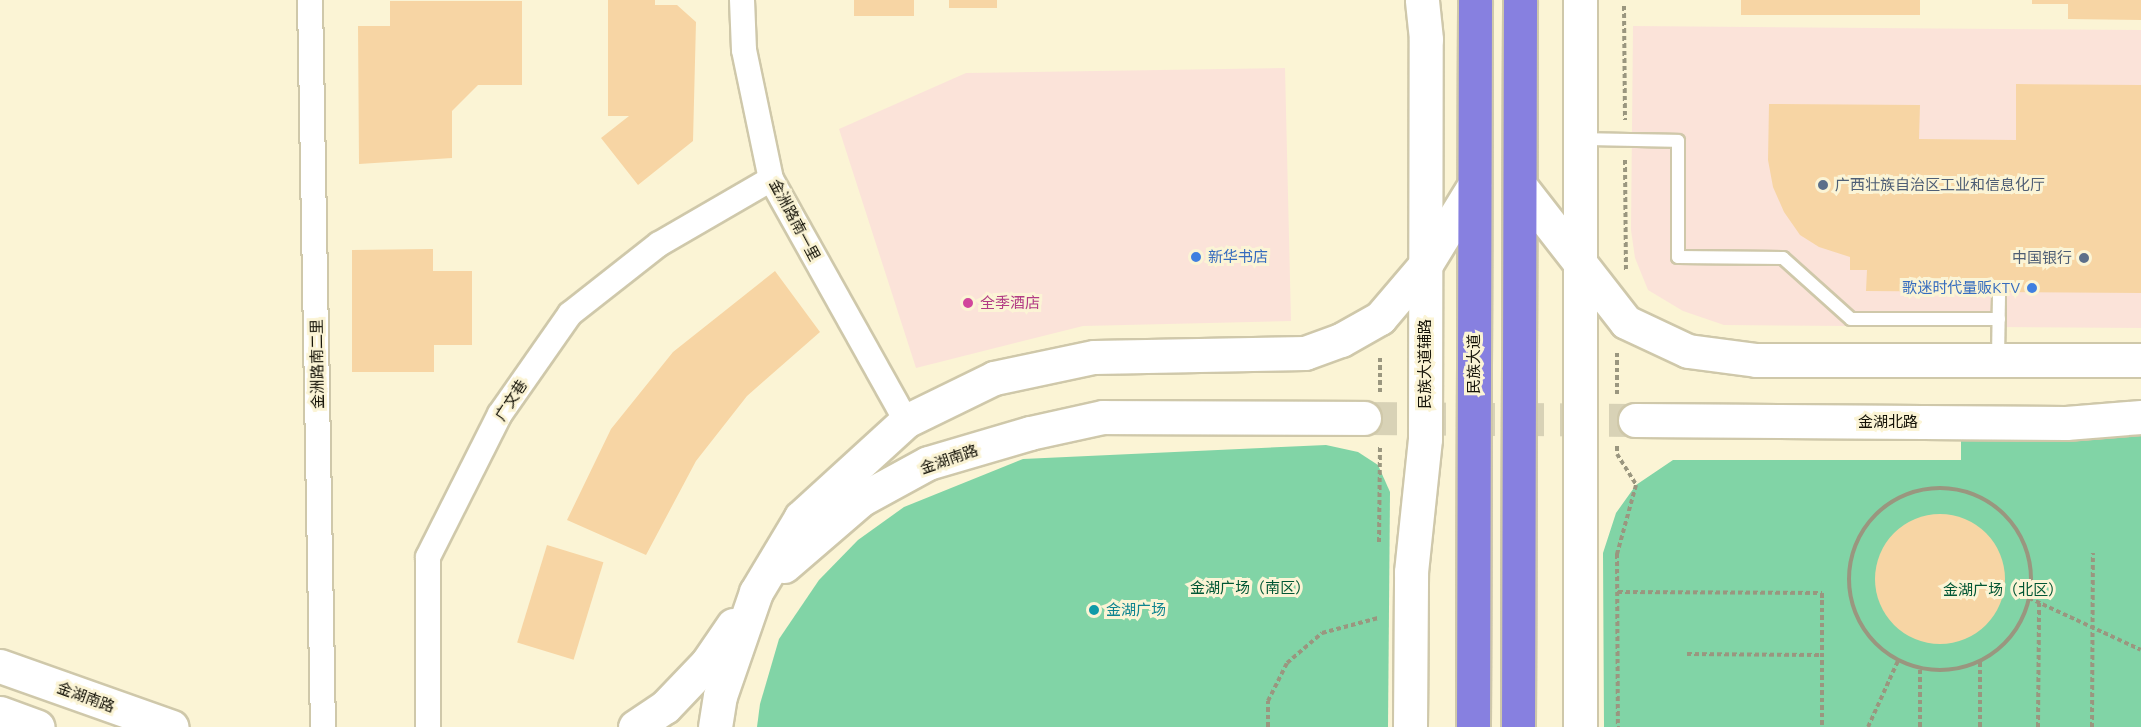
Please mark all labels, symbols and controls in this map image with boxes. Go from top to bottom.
street label: 金洲路南一里 [766,176,824,264]
place label: 广西壮族自治区工业和信息化厅 [1835,176,2045,194]
marker: 广西壮族自治区工业和信息化厅 [1816,178,1830,192]
place label: 新华书店 [1208,248,1268,266]
place label: 中国银行 [2012,249,2072,267]
marker: 新华书店 [1189,250,1203,264]
marker: 中国银行 [2077,251,2091,265]
place label: 歌迷时代量贩KTV [1902,279,2020,297]
marker: 歌迷时代量贩KTV [2025,281,2039,295]
place label: 全季酒店 [980,294,1040,312]
marker: 全季酒店 [961,296,975,310]
street label: 金洲路南二里 [307,319,327,409]
street label: 民族大道辅路 [1416,319,1434,409]
street label: 民族大道 [1465,334,1483,394]
street label: 广文巷 [491,376,531,424]
street label: 金湖北路 [1858,413,1918,431]
street label: 金湖南路 [918,441,980,477]
park label: 金湖广场（南区） [1190,579,1310,597]
park label: 金湖广场（北区） [1943,581,2063,599]
place label: 金湖广场 [1106,601,1166,619]
marker: 金湖广场 [1087,603,1101,617]
street label: 金湖南路 [55,678,117,716]

